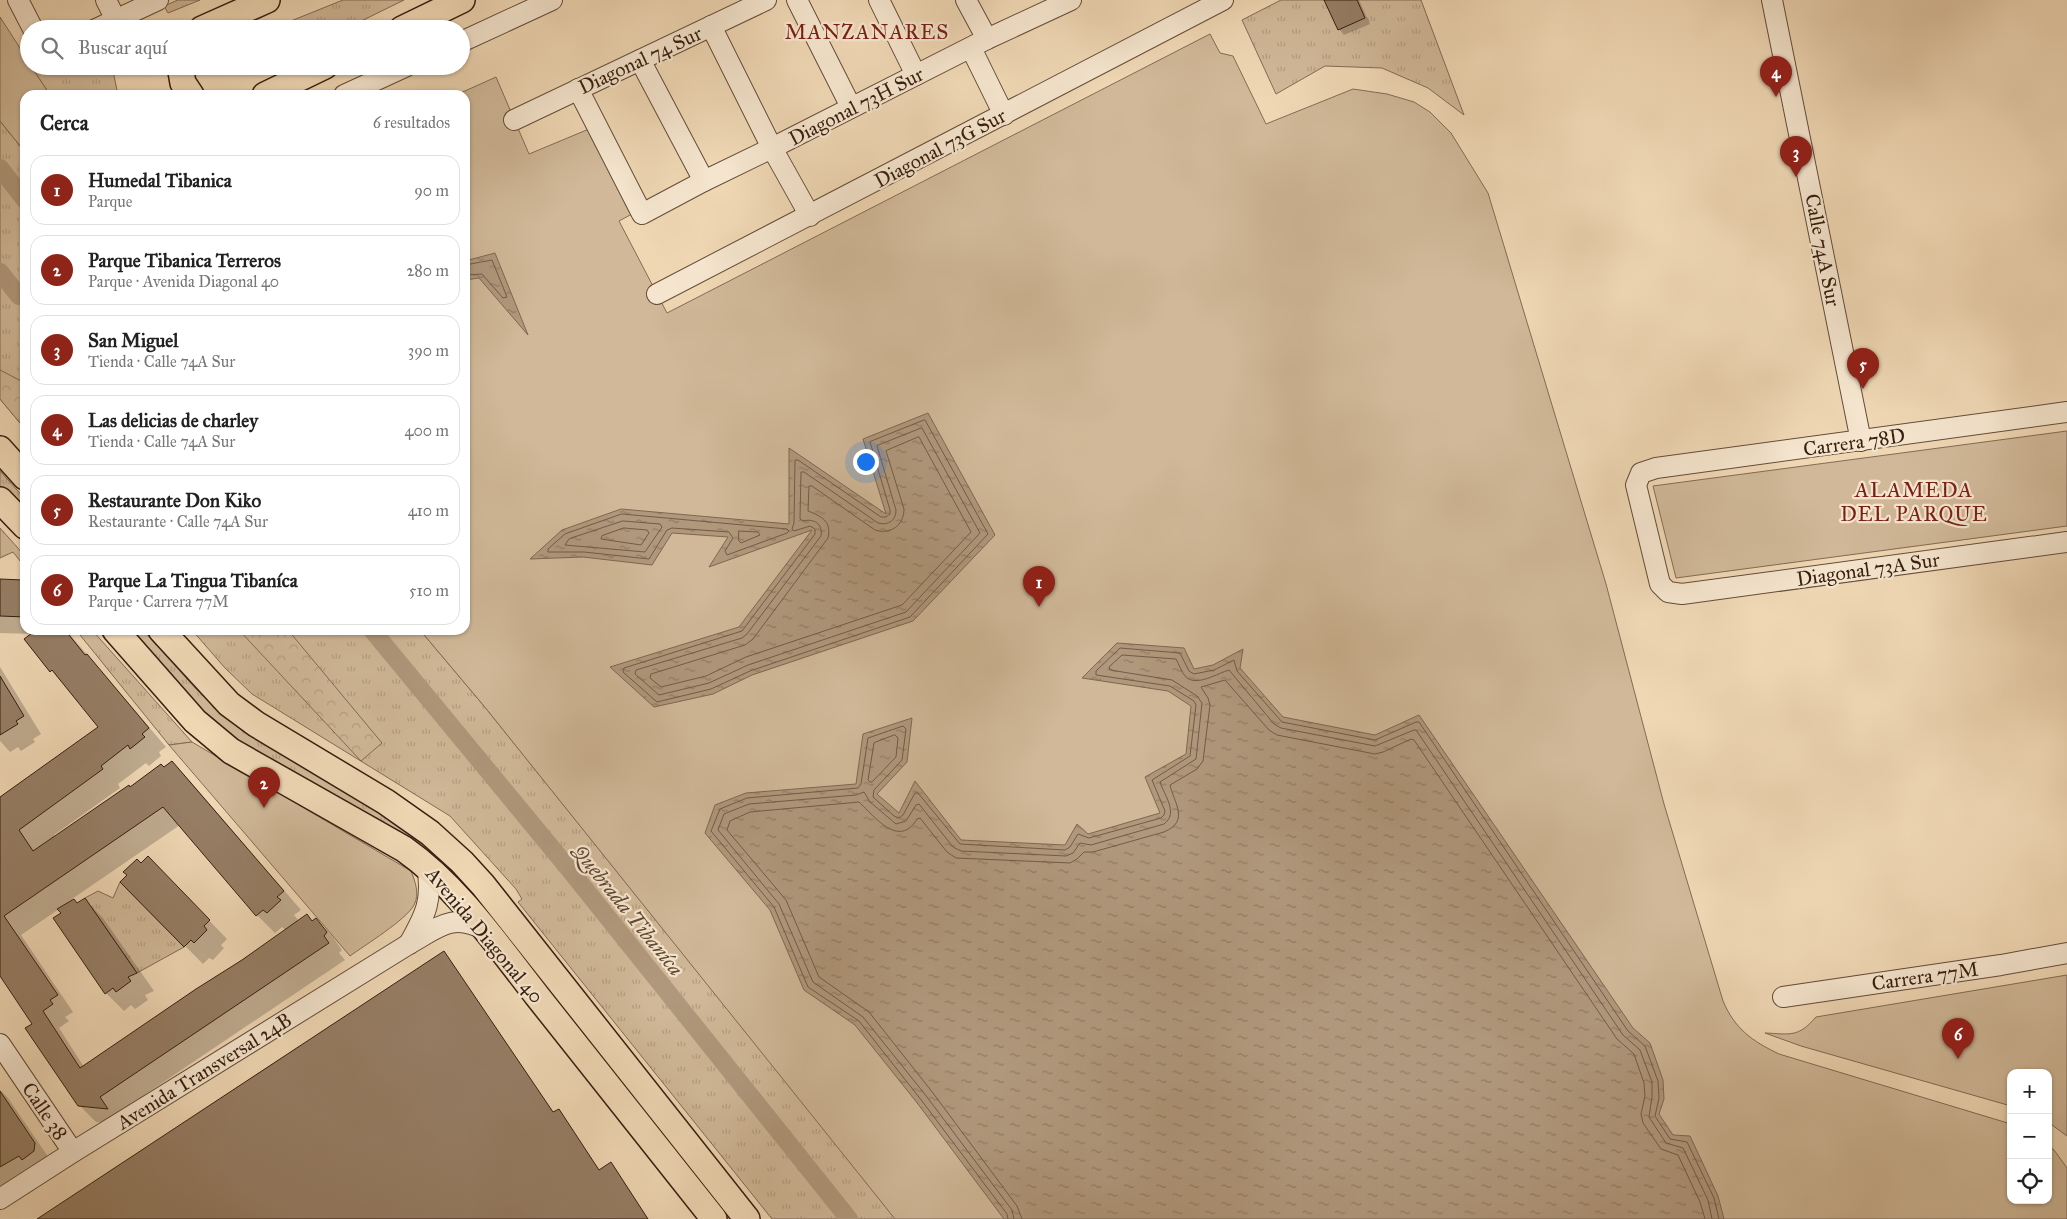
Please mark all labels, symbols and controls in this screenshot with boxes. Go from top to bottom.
district label: MANZANARES [785,19,949,45]
search box [20,20,470,75]
street label: Diagonal 74 Sur [574,21,706,100]
icon: search [38,34,66,62]
text: Buscar aquí [78,36,167,59]
pin: 4 [1760,56,1792,97]
street label: Diagonal 73H Sur [785,61,928,151]
street label: Diagonal 73G Sur [870,103,1011,194]
text: Cerca [40,110,89,136]
text: 6 resultados [373,113,450,132]
pin: 3 [1780,136,1812,177]
text: Humedal Tibanica [88,169,232,192]
text: 1 [54,181,60,200]
text: 90 m [414,181,449,200]
text: Parque [88,192,132,211]
street label: Calle 74A Sur [1800,192,1846,309]
text: Parque Tibanica Terreros [88,249,281,272]
text: 2 [53,261,61,280]
text: 280 m [406,261,449,280]
text: Parque · Avenida Diagonal 40 [88,272,279,291]
text: San Miguel [88,329,178,352]
text: 3 [54,341,60,360]
text: 390 m [408,341,449,360]
pin: 5 [1847,348,1879,389]
text: Tienda · Calle 74A Sur [88,352,235,371]
text: Las delicias de charley [88,409,258,432]
text: 4 [53,421,61,440]
text: 400 m [405,421,449,440]
street label: Carrera 78D [1802,423,1906,461]
text: Tienda · Calle 74A Sur [88,432,235,451]
your location [853,449,879,475]
district label: ALAMEDA DEL PARQUE [1840,477,1988,527]
text: Restaurante Don Kiko [88,489,261,512]
text: 5 [53,501,61,520]
text: 410 m [408,501,449,520]
text: Restaurante · Calle 74A Sur [88,512,268,531]
street label: Diagonal 73A Sur [1795,547,1942,592]
pin: 1 [1023,566,1055,607]
text: Parque La Tingua Tibaníca [88,569,298,592]
text: 6 [53,581,61,600]
text: 510 m [409,581,449,600]
text: Parque · Carrera 77M [88,592,229,611]
pin: 2 [248,767,280,808]
water label: Quebrada Tibaníca [566,838,689,981]
street label: Avenida Diagonal 40 [420,861,549,1009]
street label: Carrera 77M [1870,957,1980,995]
street label: Avenida Transversal 24B [111,1007,296,1135]
pin: 6 [1942,1018,1974,1059]
map controls [2007,1069,2052,1204]
button: + [2007,1069,2052,1114]
street label: Calle 38 [17,1078,73,1144]
button: − [2007,1114,2052,1159]
button: locate [2007,1159,2052,1204]

